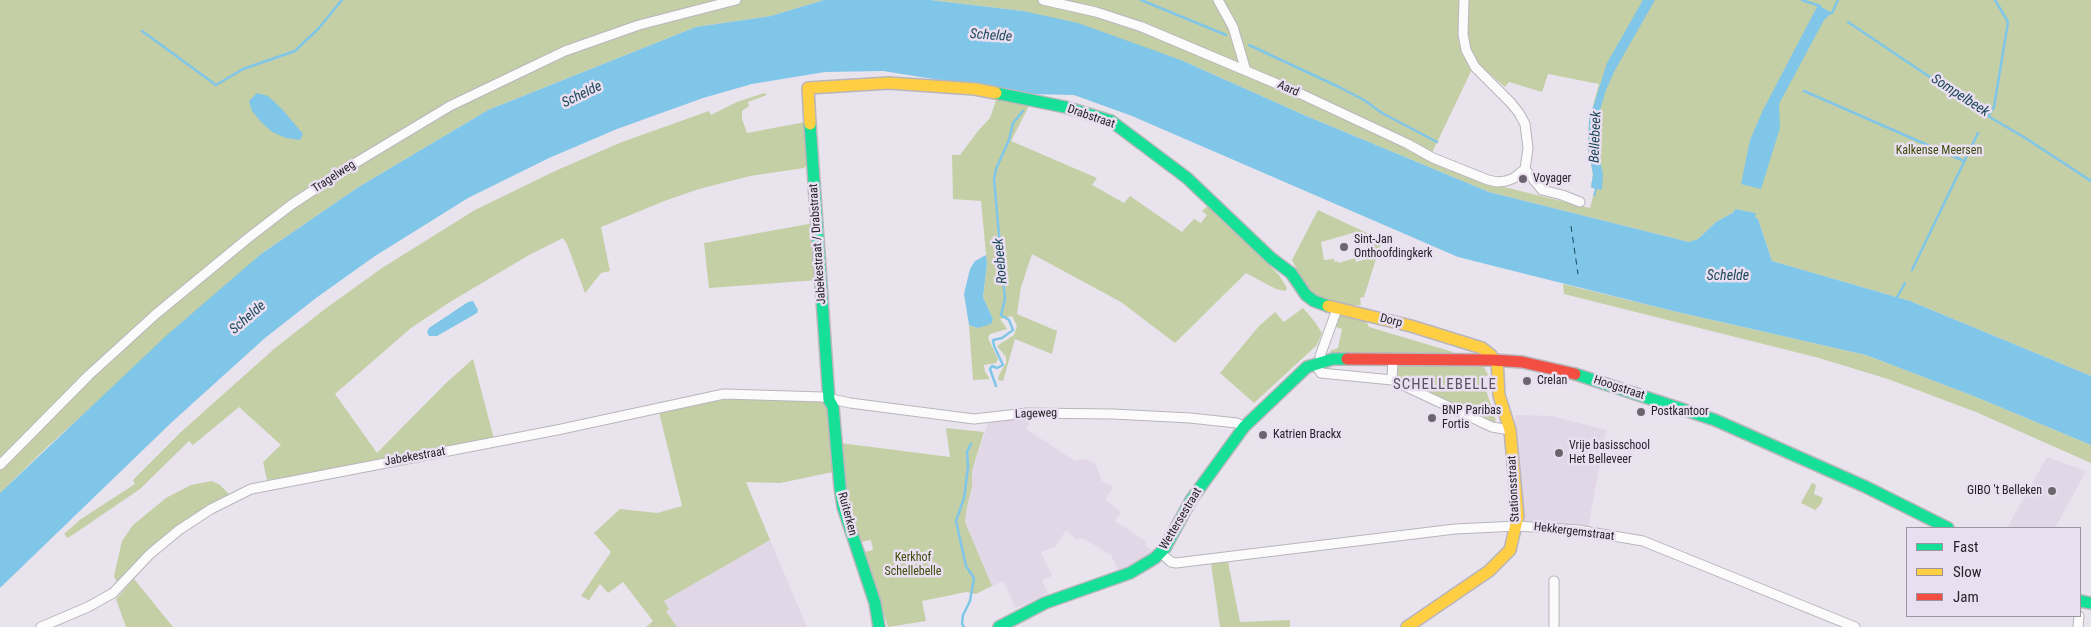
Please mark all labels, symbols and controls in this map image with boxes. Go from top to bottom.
water label: Schelde [969,26,1013,46]
water label: Sompelbeek [1928,71,1992,121]
water label: Schelde [559,78,605,112]
street label: Aard [1275,78,1301,100]
street label: Drabstraat [1065,102,1117,132]
water label: Bellebeek [1587,111,1605,163]
park label: Kalkense Meersen [1896,144,1982,158]
street label: Tragelweg [310,158,358,196]
place label: Voyager [1533,172,1571,186]
marker: Voyager [1517,173,1529,185]
street label: Jabekestraat / Drabstraat [807,183,829,305]
place label: Sint-Jan Onthoofdingkerk [1354,233,1432,261]
water label: Roebeek [991,237,1011,285]
marker: Sint-Jan Onthoofdingkerk [1338,241,1350,253]
water label: Schelde [1707,268,1749,284]
water label: Schelde [226,298,270,338]
street label: Dorp [1378,311,1404,331]
street label: Hoogstraat [1592,373,1646,403]
place label: Crelan [1537,374,1567,388]
marker: Crelan [1521,375,1533,387]
district label: SCHELLEBELLE [1391,376,1499,394]
place label: BNP Paribas Fortis [1442,404,1501,432]
place label: Postkantoor [1651,405,1709,419]
street label: Lageweg [1015,406,1057,422]
marker: Postkantoor [1635,406,1647,418]
marker: BNP Paribas Fortis [1426,412,1438,424]
place label: Katrien Brackx [1273,428,1341,442]
marker: Katrien Brackx [1257,429,1269,441]
place label: Vrije basisschool Het Belleveer [1569,439,1650,467]
street label: Jabekestraat [383,445,447,469]
marker: Vrije basisschool Het Belleveer [1553,447,1565,459]
street label: Stationsstraat [1505,455,1523,523]
place label: GIBO 't Belleken [1967,484,2042,498]
street label: Wettersestraat [1157,485,1205,553]
marker: GIBO 't Belleken [2046,485,2058,497]
street label: Ruiterken [834,491,860,537]
street label: Hekkergemstraat [1533,520,1615,544]
legend [1906,527,2081,617]
text: Fast [1953,538,1978,556]
park label: Kerkhof Schellebelle [885,551,941,579]
text: Slow [1953,563,1982,581]
text: Jam [1953,588,1979,606]

